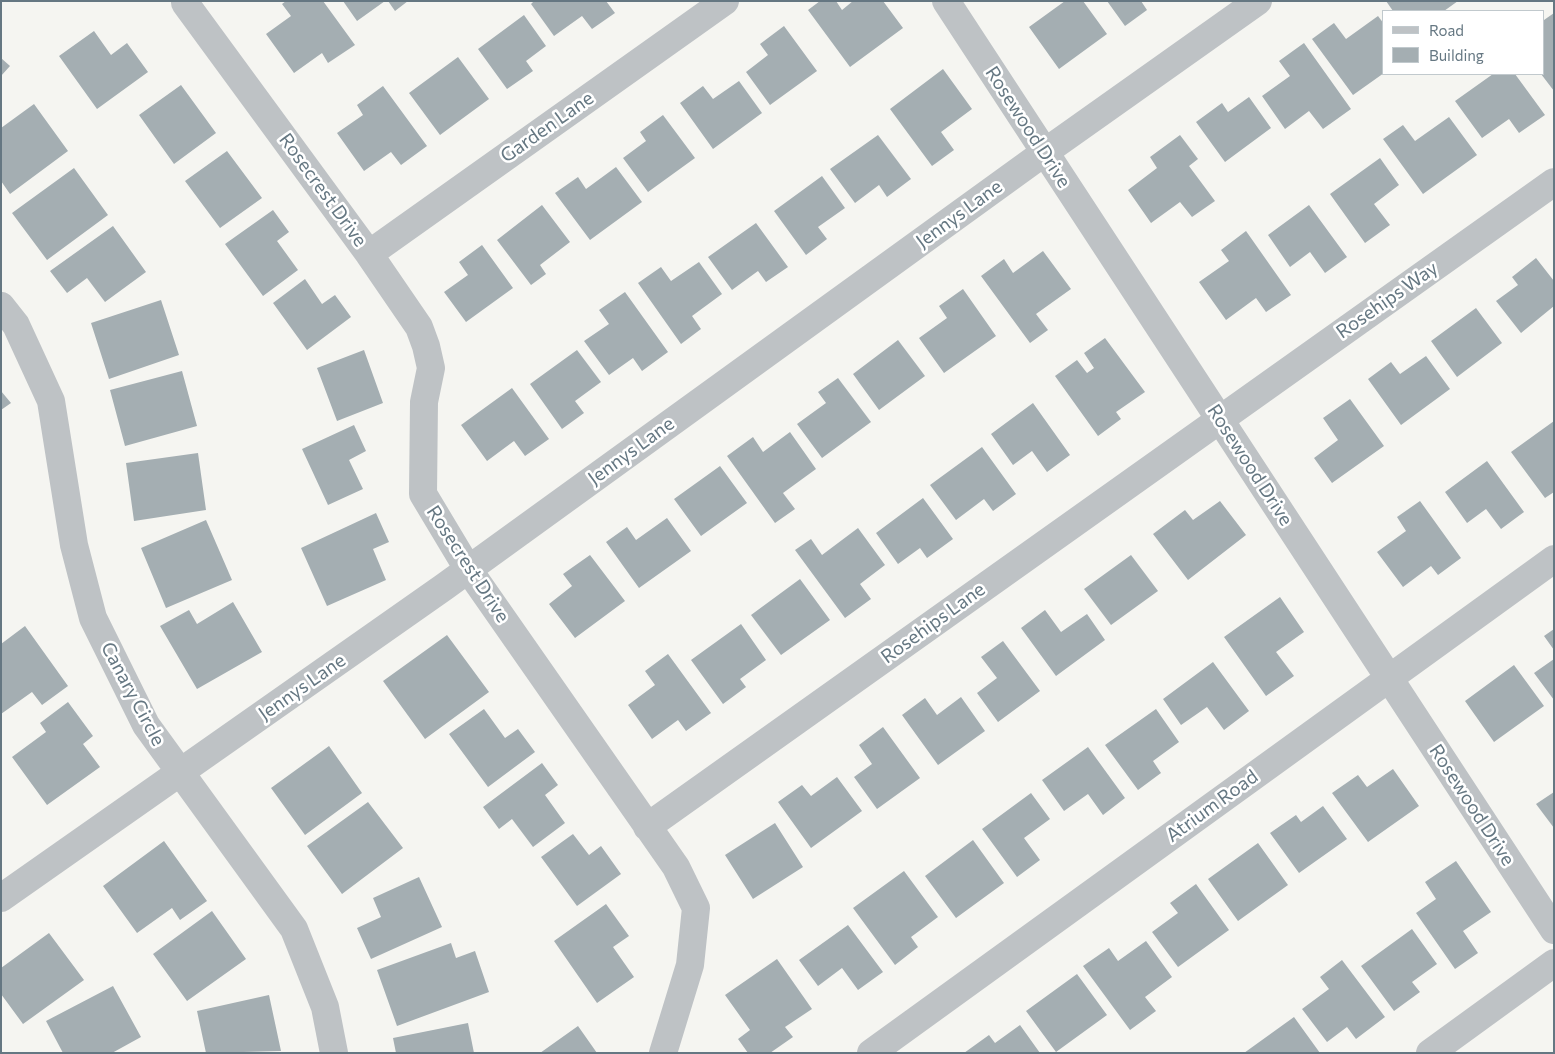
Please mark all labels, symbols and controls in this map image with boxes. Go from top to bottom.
legend [1382,10,1545,75]
text: Road [1429,21,1464,39]
text: Building [1429,46,1484,64]
street label: Rosewood Drive [980,62,1076,192]
street label: Garden Lane [496,87,598,167]
street label: Rosecrest Drive [274,129,372,251]
street label: Jennys Lane [912,175,1006,253]
street label: Rosehips Way [1332,257,1442,343]
street label: Rosewood Drive [1202,400,1298,530]
street label: Jennys Lane [584,412,678,490]
street label: Rosecrest Drive [422,501,514,627]
street label: Rosehips Lane [877,578,989,668]
street label: Canary Circle [96,638,170,750]
street label: Jennys Lane [254,649,350,725]
street label: Rosewood Drive [1424,740,1520,870]
street label: Atrium Road [1162,765,1262,847]

